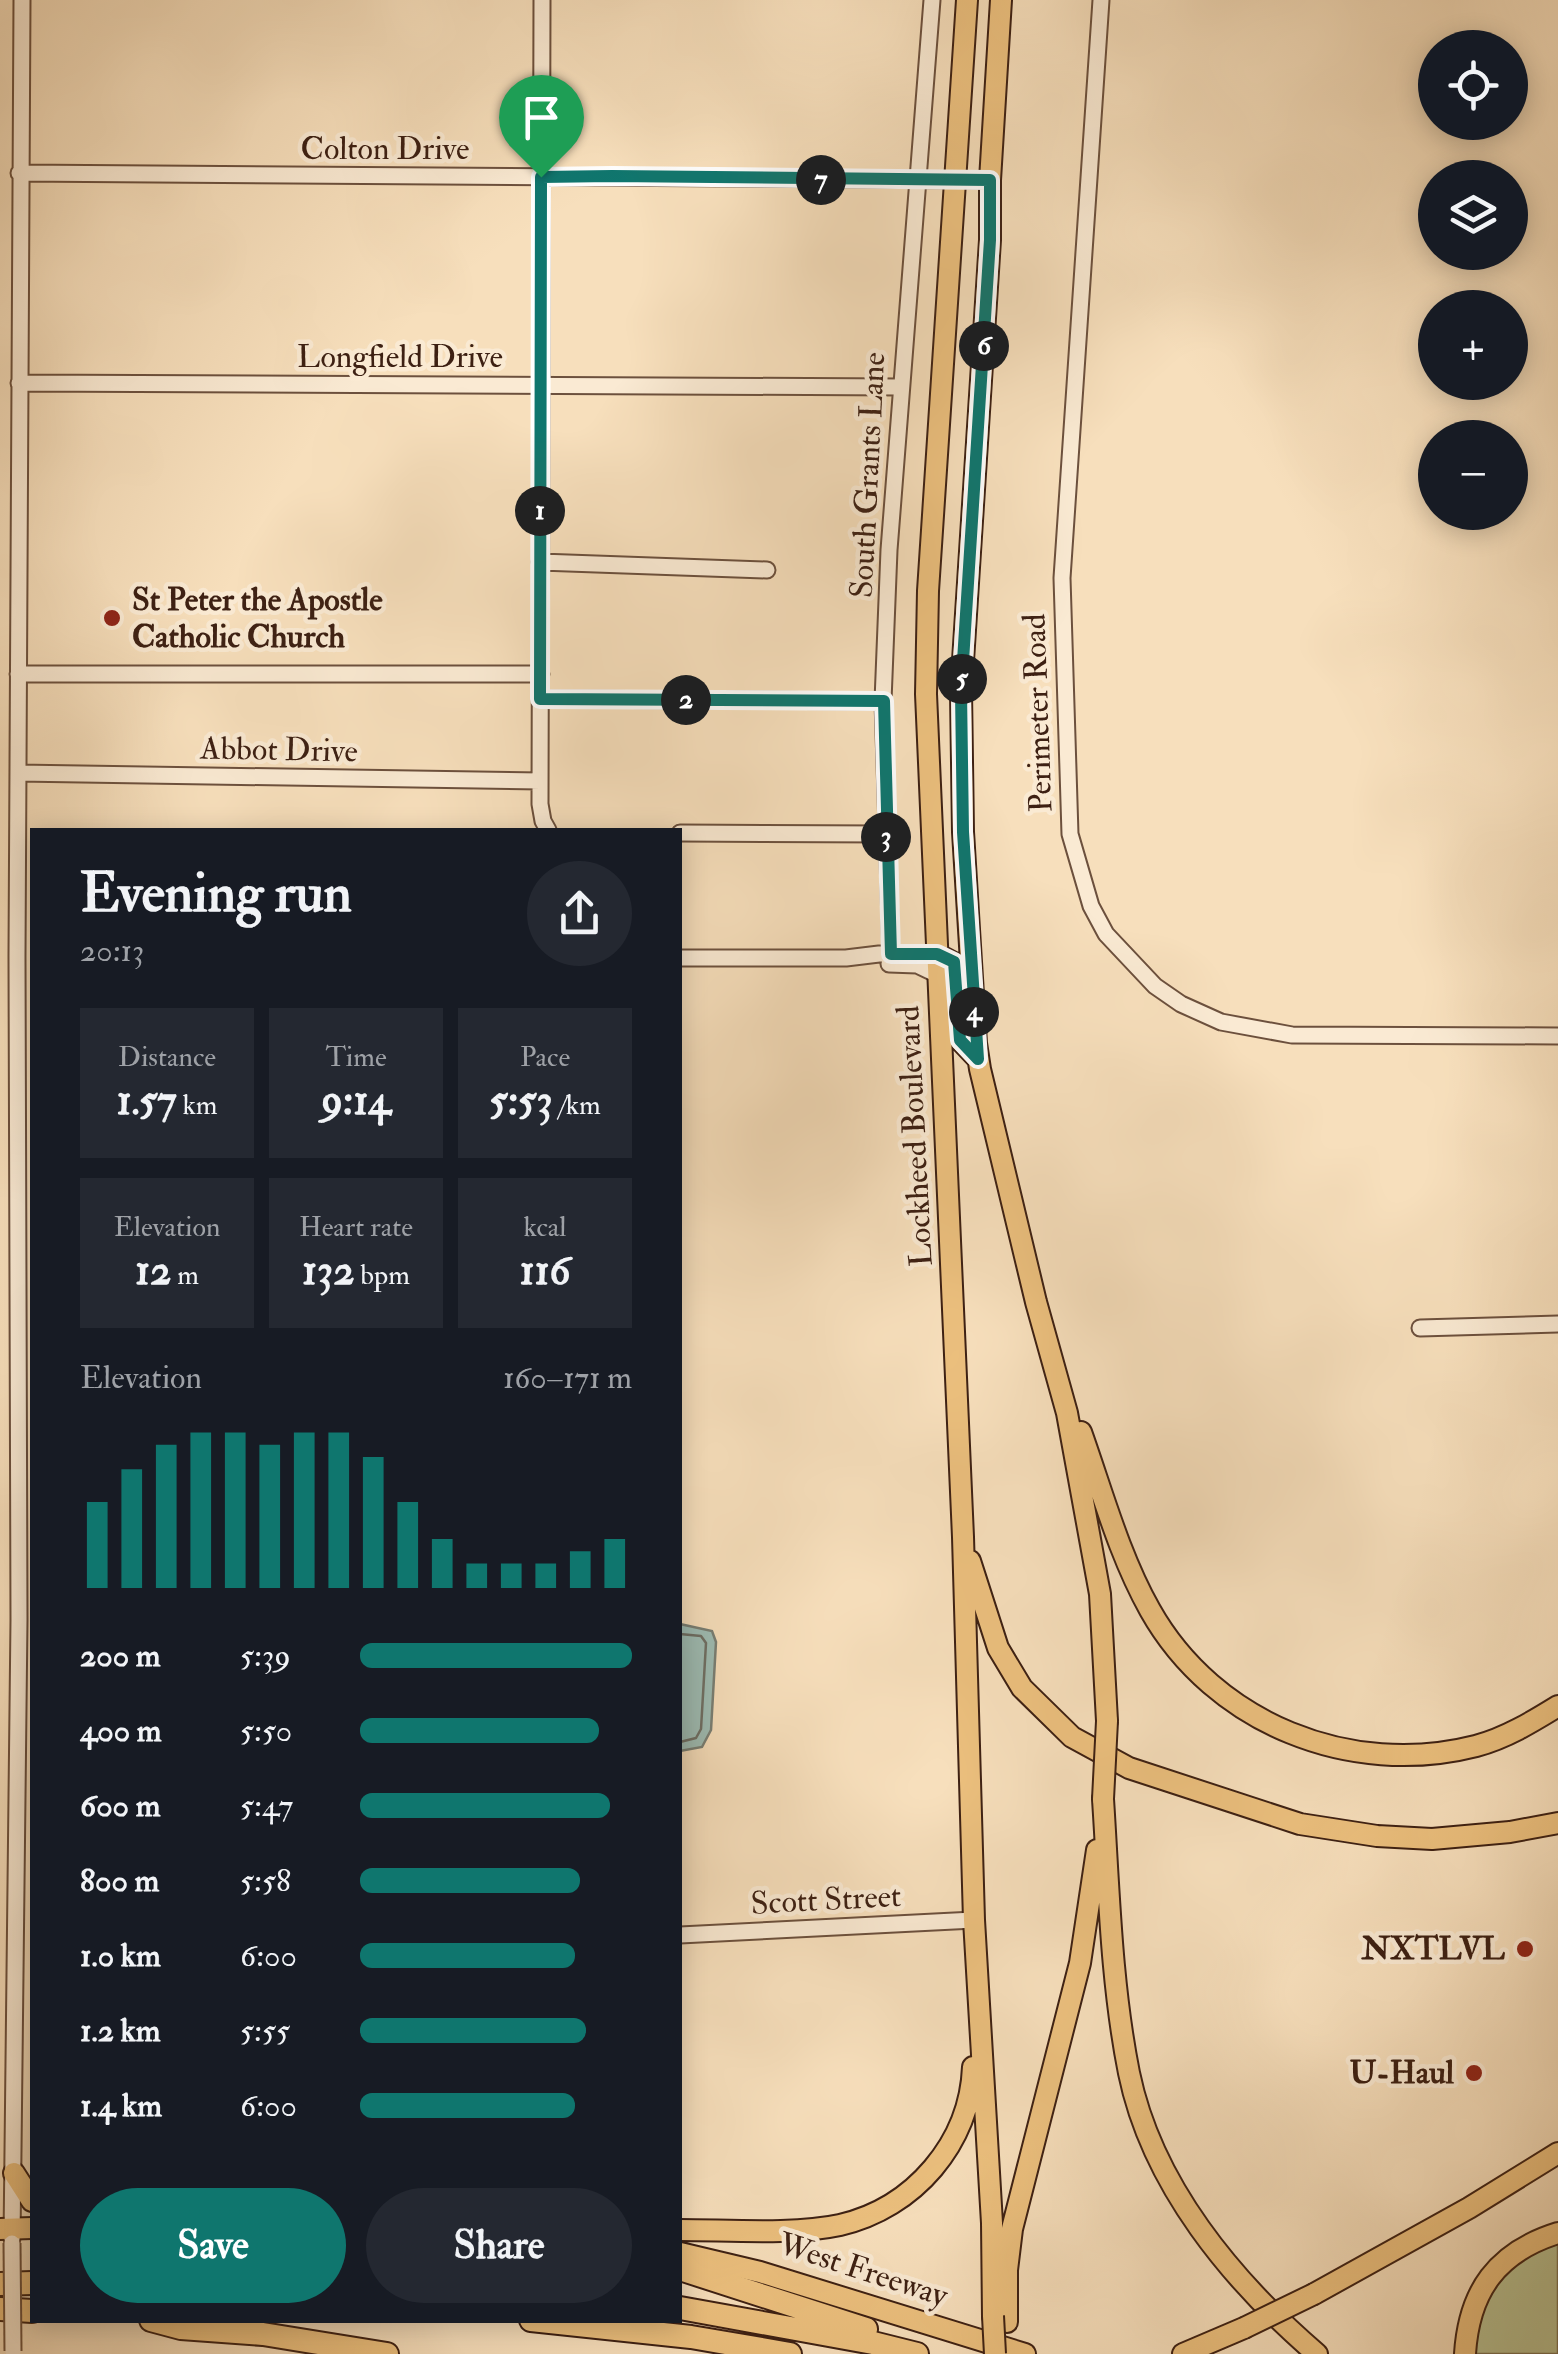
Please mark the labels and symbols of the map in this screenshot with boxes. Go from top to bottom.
pin [499,75,584,178]
street label: Colton Drive [301,129,469,169]
pin: 7 [796,155,846,205]
pin: 6 [959,321,1009,371]
street label: Longfield Drive [297,337,503,377]
street label: South Grants Lane [842,351,894,599]
pin: 1 [515,486,565,536]
place label: St Peter the Apostle Catholic Church [132,580,383,657]
marker: St Peter the Apostle Catholic Church [101,607,123,629]
street label: Perimeter Road [1015,613,1061,813]
pin: 5 [937,654,987,704]
pin: 2 [661,675,711,725]
street label: Abbot Drive [199,729,358,771]
pin: 3 [861,812,911,862]
pin: 4 [949,987,999,1037]
street label: Lockheed Boulevard [888,1004,942,1268]
street label: Scott Street [750,1876,902,1924]
place label: NXTLVL [1360,1929,1506,1969]
marker: NXTLVL [1514,1938,1536,1960]
place label: U-Haul [1350,2053,1455,2093]
marker: U-Haul [1463,2062,1485,2084]
street label: West Freeway [772,2224,954,2316]

